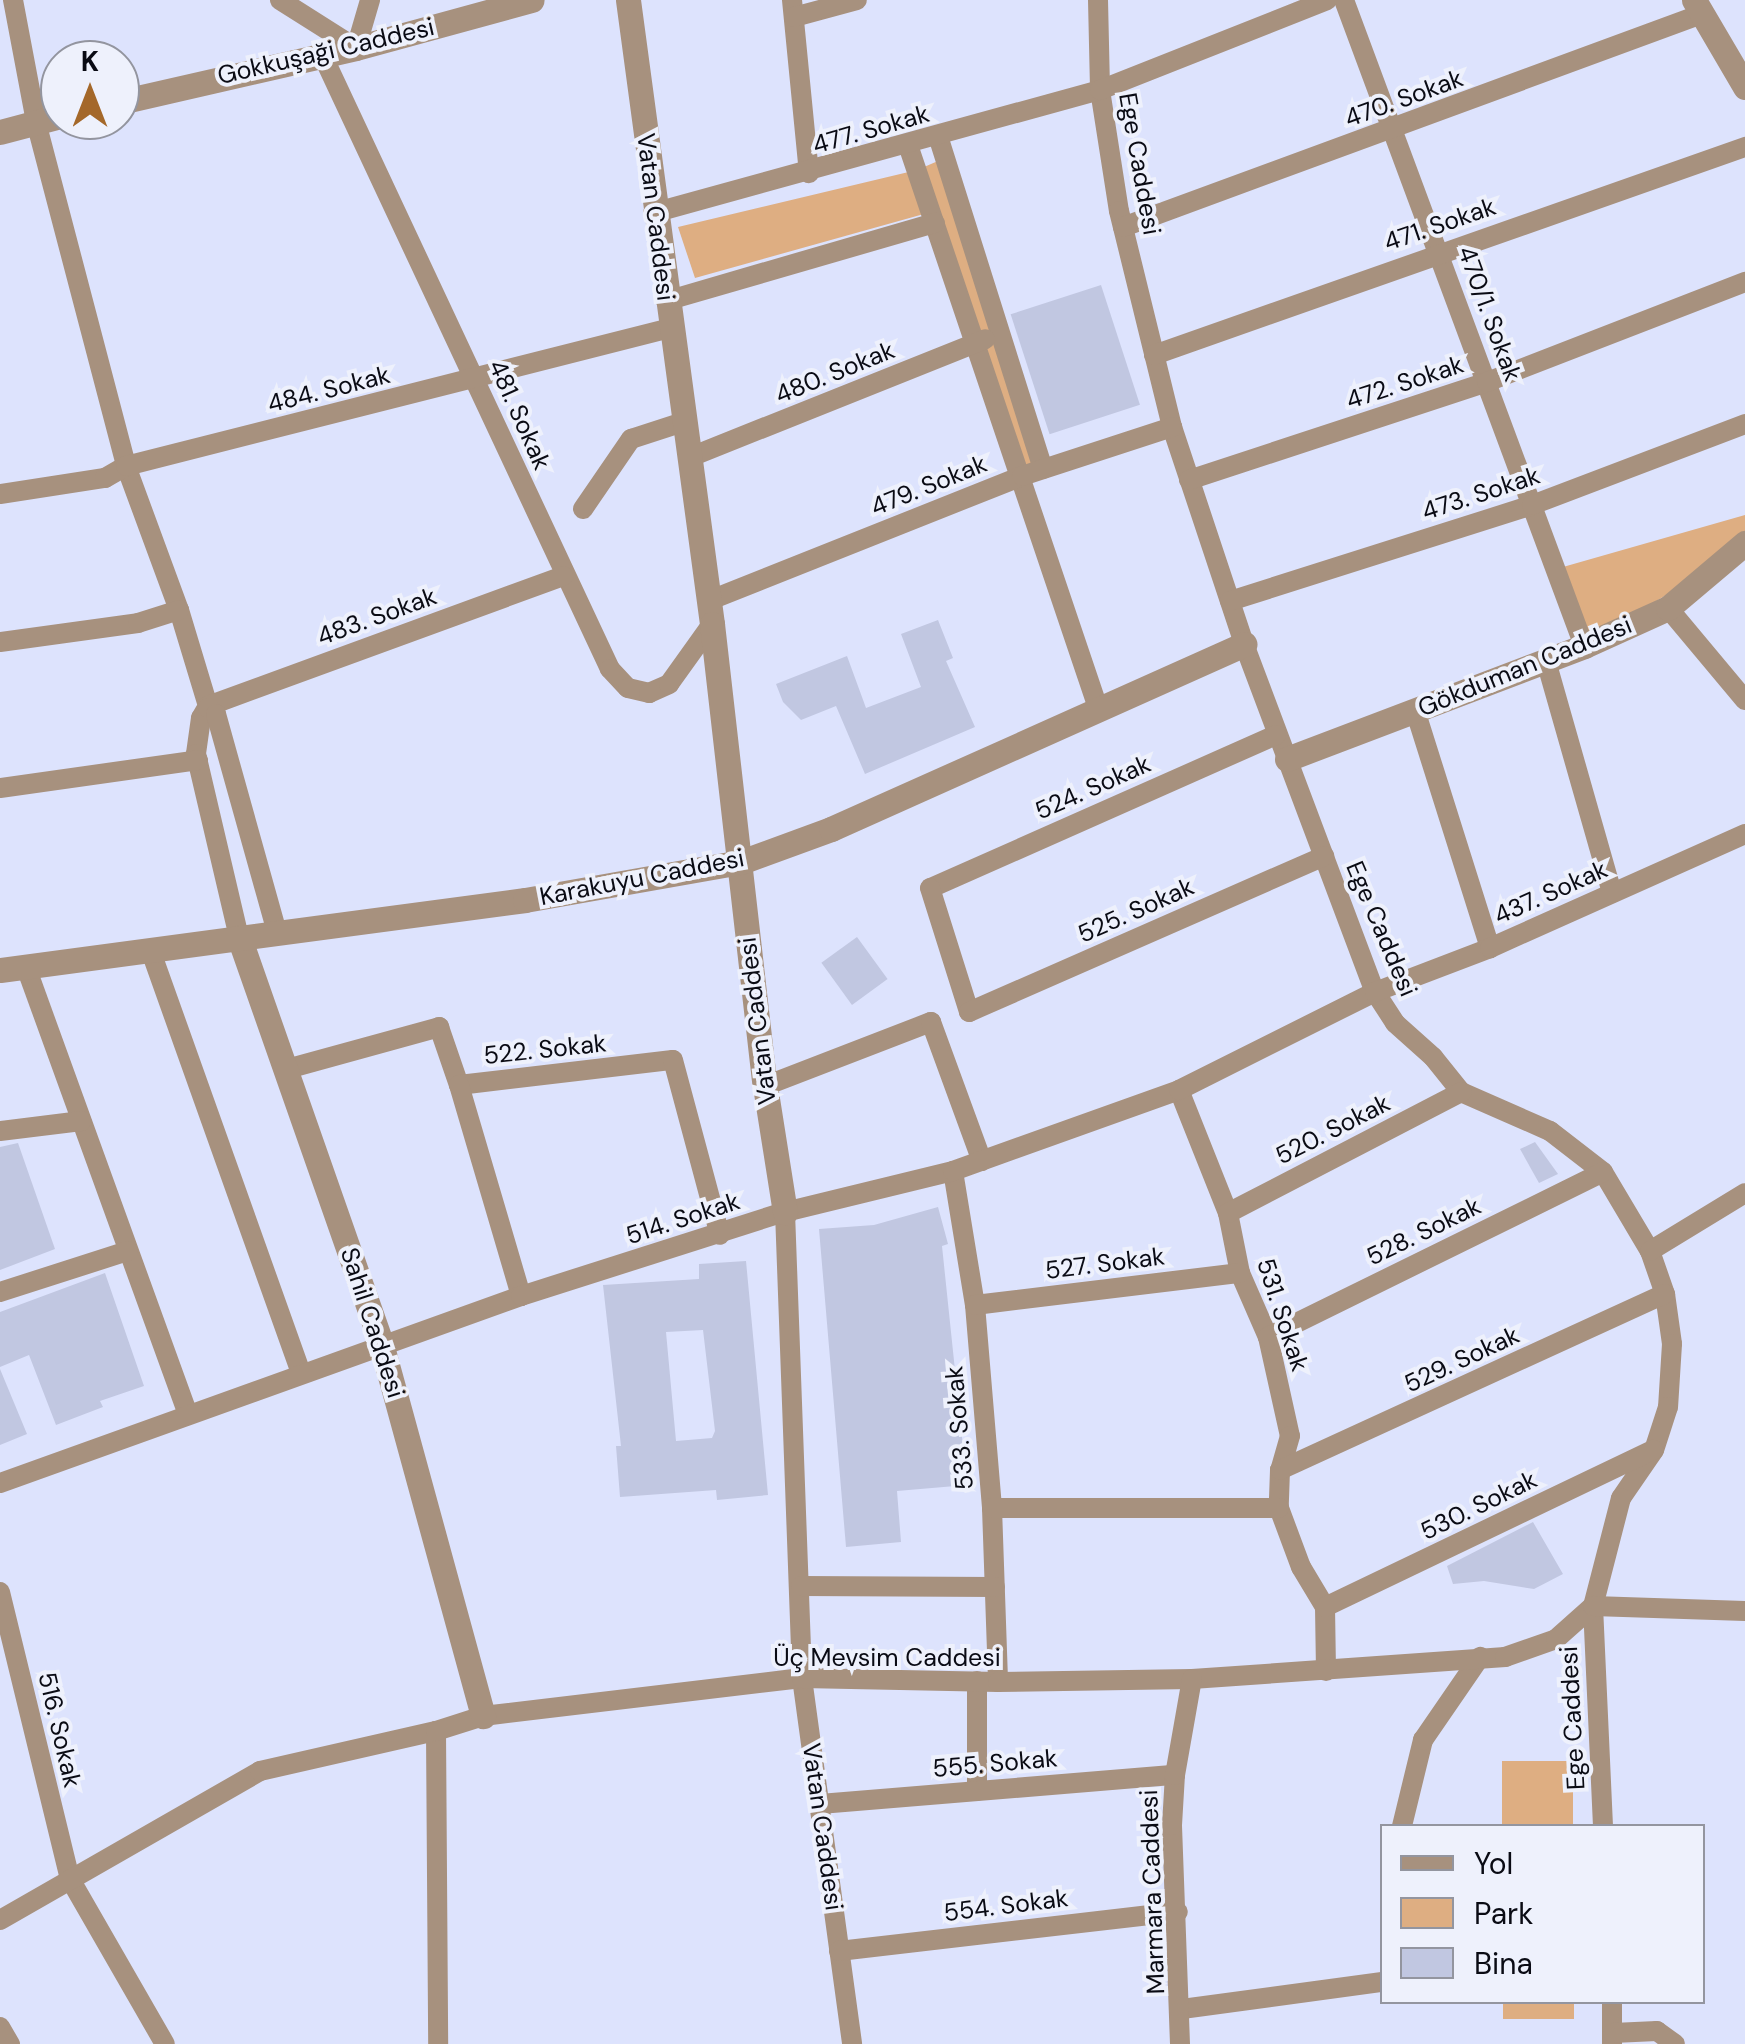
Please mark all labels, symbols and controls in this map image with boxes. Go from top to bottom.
street label: Gokkuşaği Caddesi [215,12,437,92]
north arrow [40,40,140,140]
text: K [81,43,99,80]
street label: 470. Sokak [1341,64,1467,134]
street label: Ege Caddesi [1112,90,1166,238]
street label: 477. Sokak [809,99,933,161]
street label: Vatan Caddesi [630,132,680,302]
street label: 471. Sokak [1380,192,1500,258]
street label: 470/1. Sokak [1451,242,1527,386]
street label: 480. Sokak [771,335,899,411]
street label: 472. Sokak [1342,350,1468,416]
street label: 481. Sokak [481,355,557,475]
street label: 484. Sokak [265,360,393,420]
street label: 479. Sokak [867,449,991,523]
street label: 473. Sokak [1418,461,1544,527]
street label: 483. Sokak [313,582,441,652]
street label: Gökduman Caddesi [1414,610,1636,724]
street label: 524. Sokak [1030,749,1156,827]
street label: Karakuyu Caddesi [537,843,747,913]
street label: 437. Sokak [1490,855,1612,931]
street label: Ege Caddesi [1339,857,1423,1001]
street label: 525. Sokak [1073,872,1199,950]
street label: Vatan Caddesi [733,936,783,1106]
street label: 522. Sokak [482,1029,608,1071]
street label: 520. Sokak [1271,1088,1395,1172]
street label: 514. Sokak [622,1187,744,1251]
street label: 528. Sokak [1362,1191,1486,1273]
street label: 527. Sokak [1043,1242,1167,1286]
street label: Sahil Caddesi [334,1244,410,1402]
street label: 531. Sokak [1250,1255,1314,1375]
street label: 529. Sokak [1400,1320,1524,1400]
street label: 533. Sokak [940,1365,980,1491]
street label: 530. Sokak [1416,1465,1542,1547]
street label: Üç Mevsim Caddesi [773,1643,1001,1673]
street label: Ege Caddesi [1554,1645,1592,1791]
street label: 516. Sokak [31,1669,87,1791]
street label: Vatan Caddesi [795,1741,849,1913]
street label: 555. Sokak [931,1744,1059,1784]
street label: Marmara Caddesi [1134,1789,1172,1995]
legend [1380,1824,1705,2004]
text: Yol [1474,1844,1513,1883]
street label: 554. Sokak [942,1883,1070,1929]
text: Park [1474,1894,1533,1933]
text: Bina [1474,1944,1533,1983]

